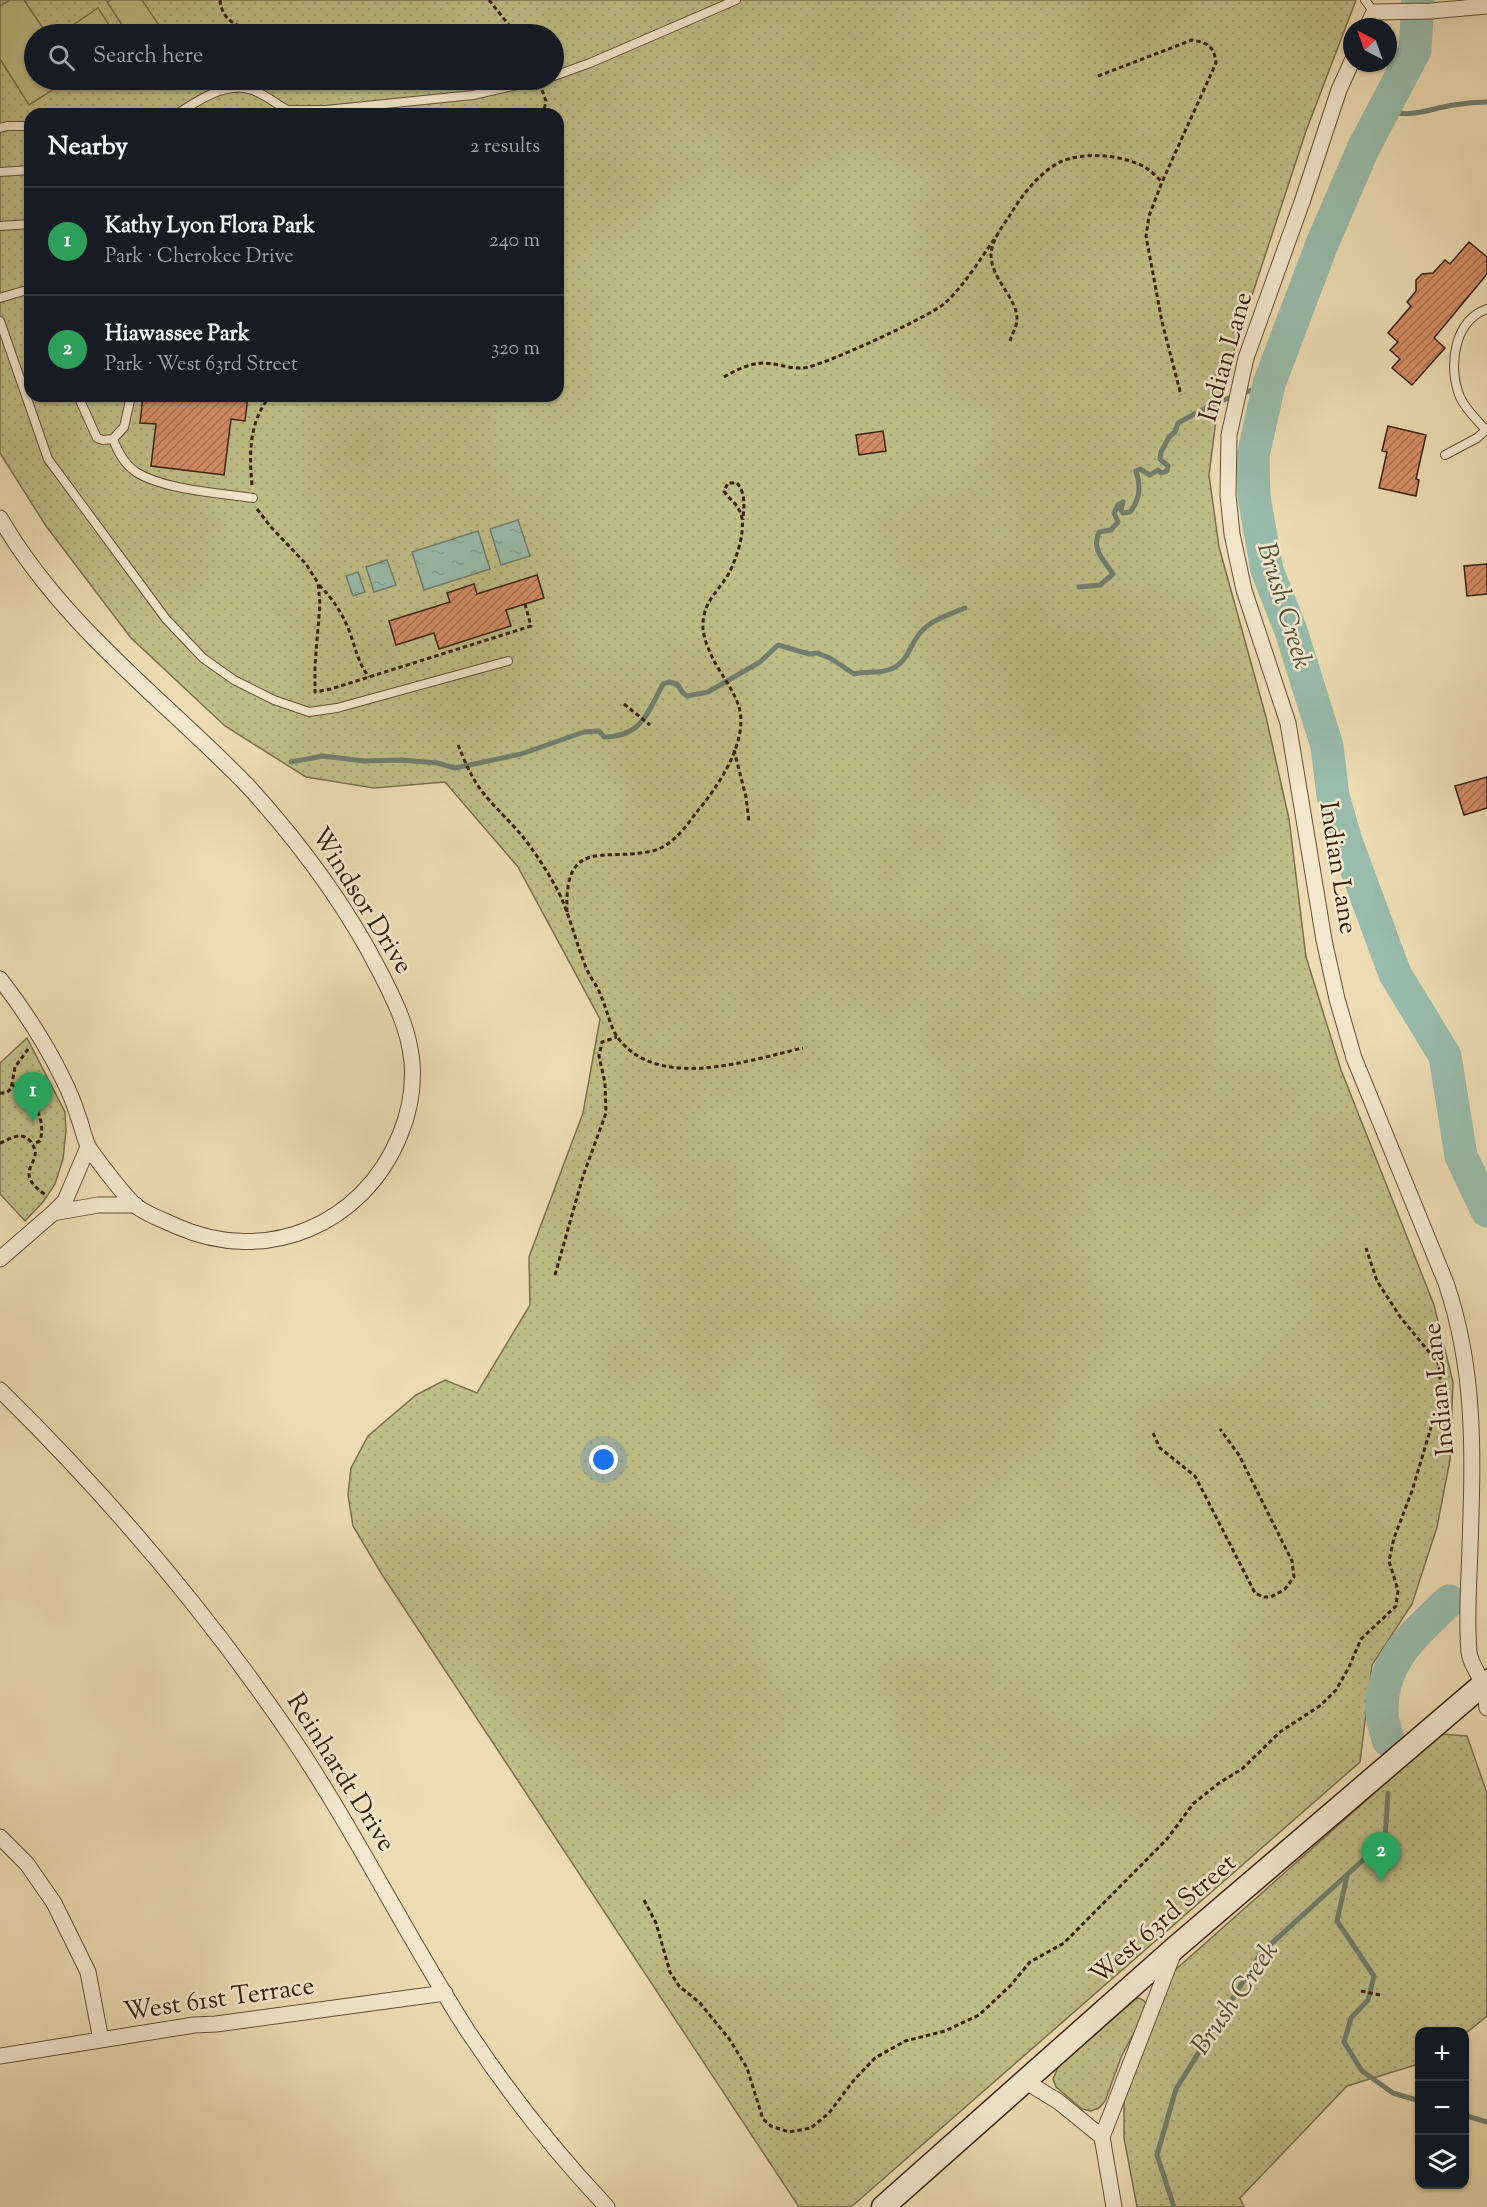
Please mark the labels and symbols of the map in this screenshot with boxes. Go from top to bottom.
north arrow [1343,18,1397,72]
street label: Indian Lane [1191,288,1263,426]
water label: Brush Creek [1245,538,1321,674]
street label: Indian Lane [1308,799,1366,937]
street label: Windsor Drive [301,820,421,982]
pin: 1 [14,1072,52,1122]
street label: Indian Lane [1415,1321,1465,1457]
your location [589,1445,618,1474]
street label: Reinhardt Drive [276,1687,404,1859]
pin: 2 [1362,1832,1400,1882]
street label: West 63rd Street [1083,1846,1245,1994]
water label: Brush Creek [1183,1935,1289,2063]
street label: West 61st Terrace [121,1968,317,2032]

